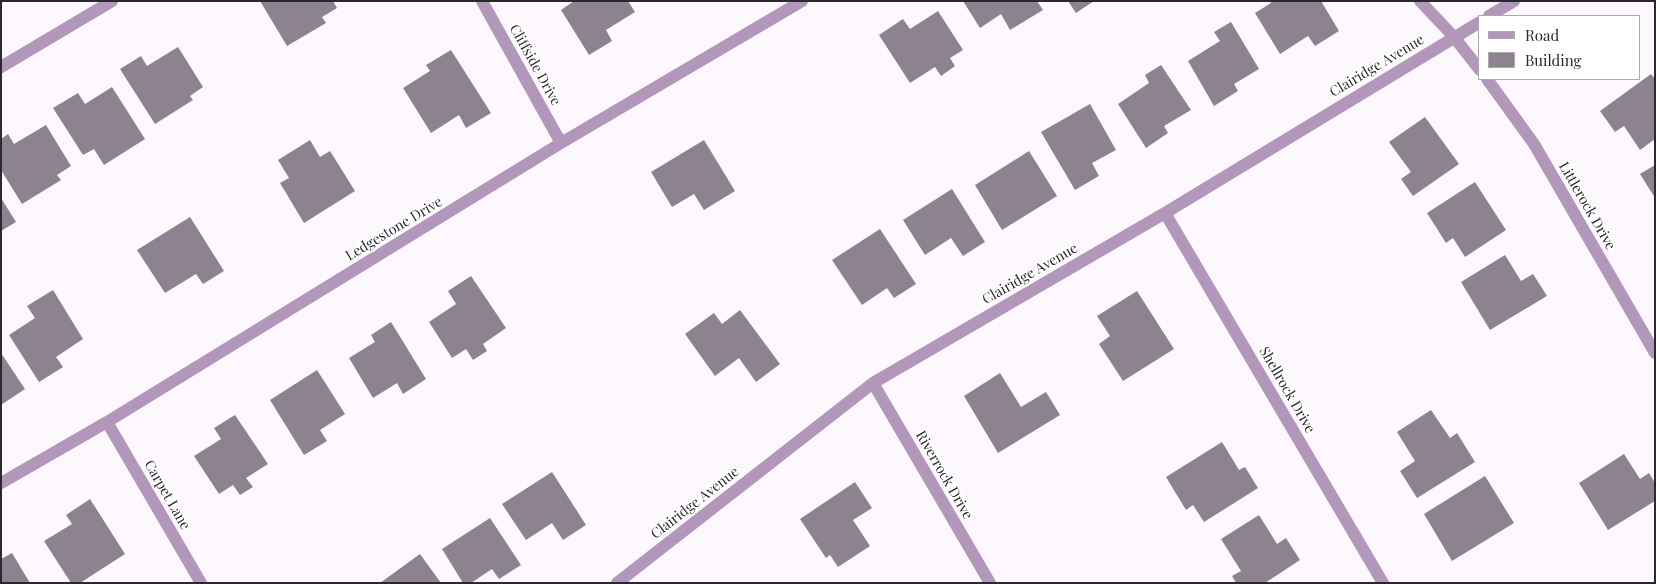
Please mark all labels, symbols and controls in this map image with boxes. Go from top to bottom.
legend [1478,15,1641,80]
street label: Cliffside Drive [506,21,564,109]
text: Road [1525,25,1559,45]
street label: Clairidge Avenue [1327,31,1427,101]
text: Building [1525,50,1581,70]
street label: Littlerock Drive [1555,159,1619,253]
street label: Ledgestone Drive [343,194,445,264]
street label: Clairidge Avenue [979,240,1081,308]
street label: Shellrock Drive [1256,344,1318,436]
street label: Riverrock Drive [912,428,976,522]
street label: Carpet Lane [140,457,194,533]
street label: Clairidge Avenue [648,463,742,543]

